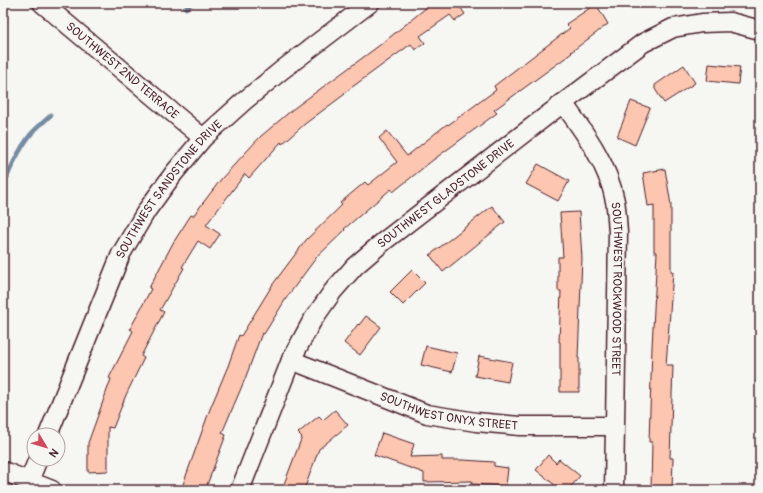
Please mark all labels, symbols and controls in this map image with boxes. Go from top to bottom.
street label: SOUTHWEST 2ND TERRACE [63,19,182,123]
street label: SOUTHWEST SANDSTONE DRIVE [113,117,226,261]
street label: SOUTHWEST GLADSTONE DRIVE [374,136,518,252]
street label: SOUTHWEST ROCKWOOD STREET [607,201,625,377]
street label: SOUTHWEST ONYX STREET [377,389,519,434]
north arrow [26,427,66,467]
text: N [46,446,61,460]

